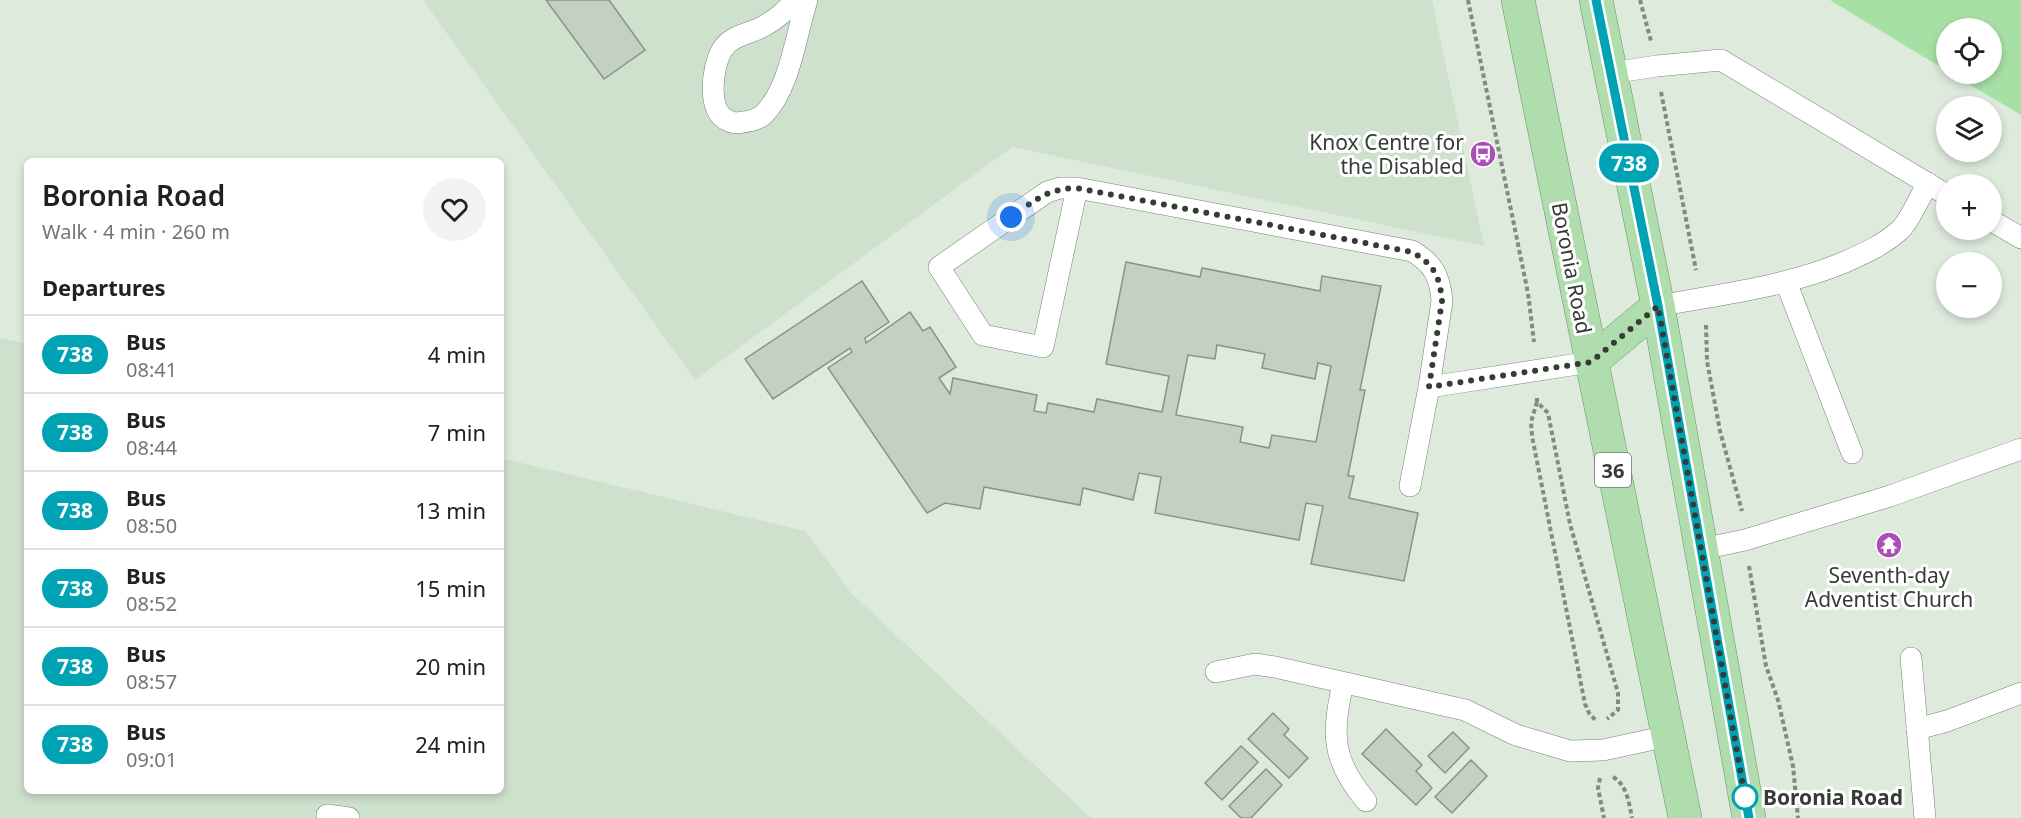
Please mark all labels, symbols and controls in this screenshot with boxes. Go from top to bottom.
map controls [1936,18,2002,318]
button: locate [1936,18,2002,84]
button: layers [1936,96,2002,162]
place label: Knox Centre for the Disabled [1309,128,1464,180]
bus stop icon: Knox Centre for the Disabled [1468,139,1498,169]
line badge: 738 [1594,144,1664,182]
text: 738 [1611,149,1647,177]
button: + [1936,174,2002,240]
text: Boronia Road [42,176,225,214]
button: heart [423,178,486,241]
street label: Boronia Road [1546,200,1598,336]
your location [996,202,1026,232]
text: Walk · 4 min · 260 m [42,218,230,245]
button: − [1936,252,2002,318]
text: Departures [42,272,166,302]
text: Bus [126,326,166,356]
text: 4 min [428,339,486,369]
text: 738 [57,340,93,368]
text: 08:41 [126,356,177,383]
text: Bus [126,404,166,434]
text: 7 min [428,417,486,447]
text: 738 [57,418,93,446]
text: 08:44 [126,434,177,461]
road number: 36 [1595,453,1631,487]
text: Bus [126,482,166,512]
text: 13 min [415,495,486,525]
text: 738 [57,496,93,524]
text: 08:50 [126,512,177,539]
temple icon: Seventh-day Adventist Church [1874,530,1904,560]
text: Bus [126,560,166,590]
place label: Seventh-day Adventist Church [1805,561,1973,613]
text: 15 min [415,573,486,603]
text: 738 [57,574,93,602]
text: 08:52 [126,590,177,617]
text: Bus [126,638,166,668]
text: 20 min [415,651,486,681]
text: 738 [57,652,93,680]
text: 08:57 [126,668,177,695]
text: Bus [126,716,166,746]
text: 24 min [415,729,486,759]
text: 738 [57,730,93,758]
text: 09:01 [126,746,177,773]
place label: Boronia Road [1763,783,1903,811]
marker: Boronia Road [1732,784,1758,810]

